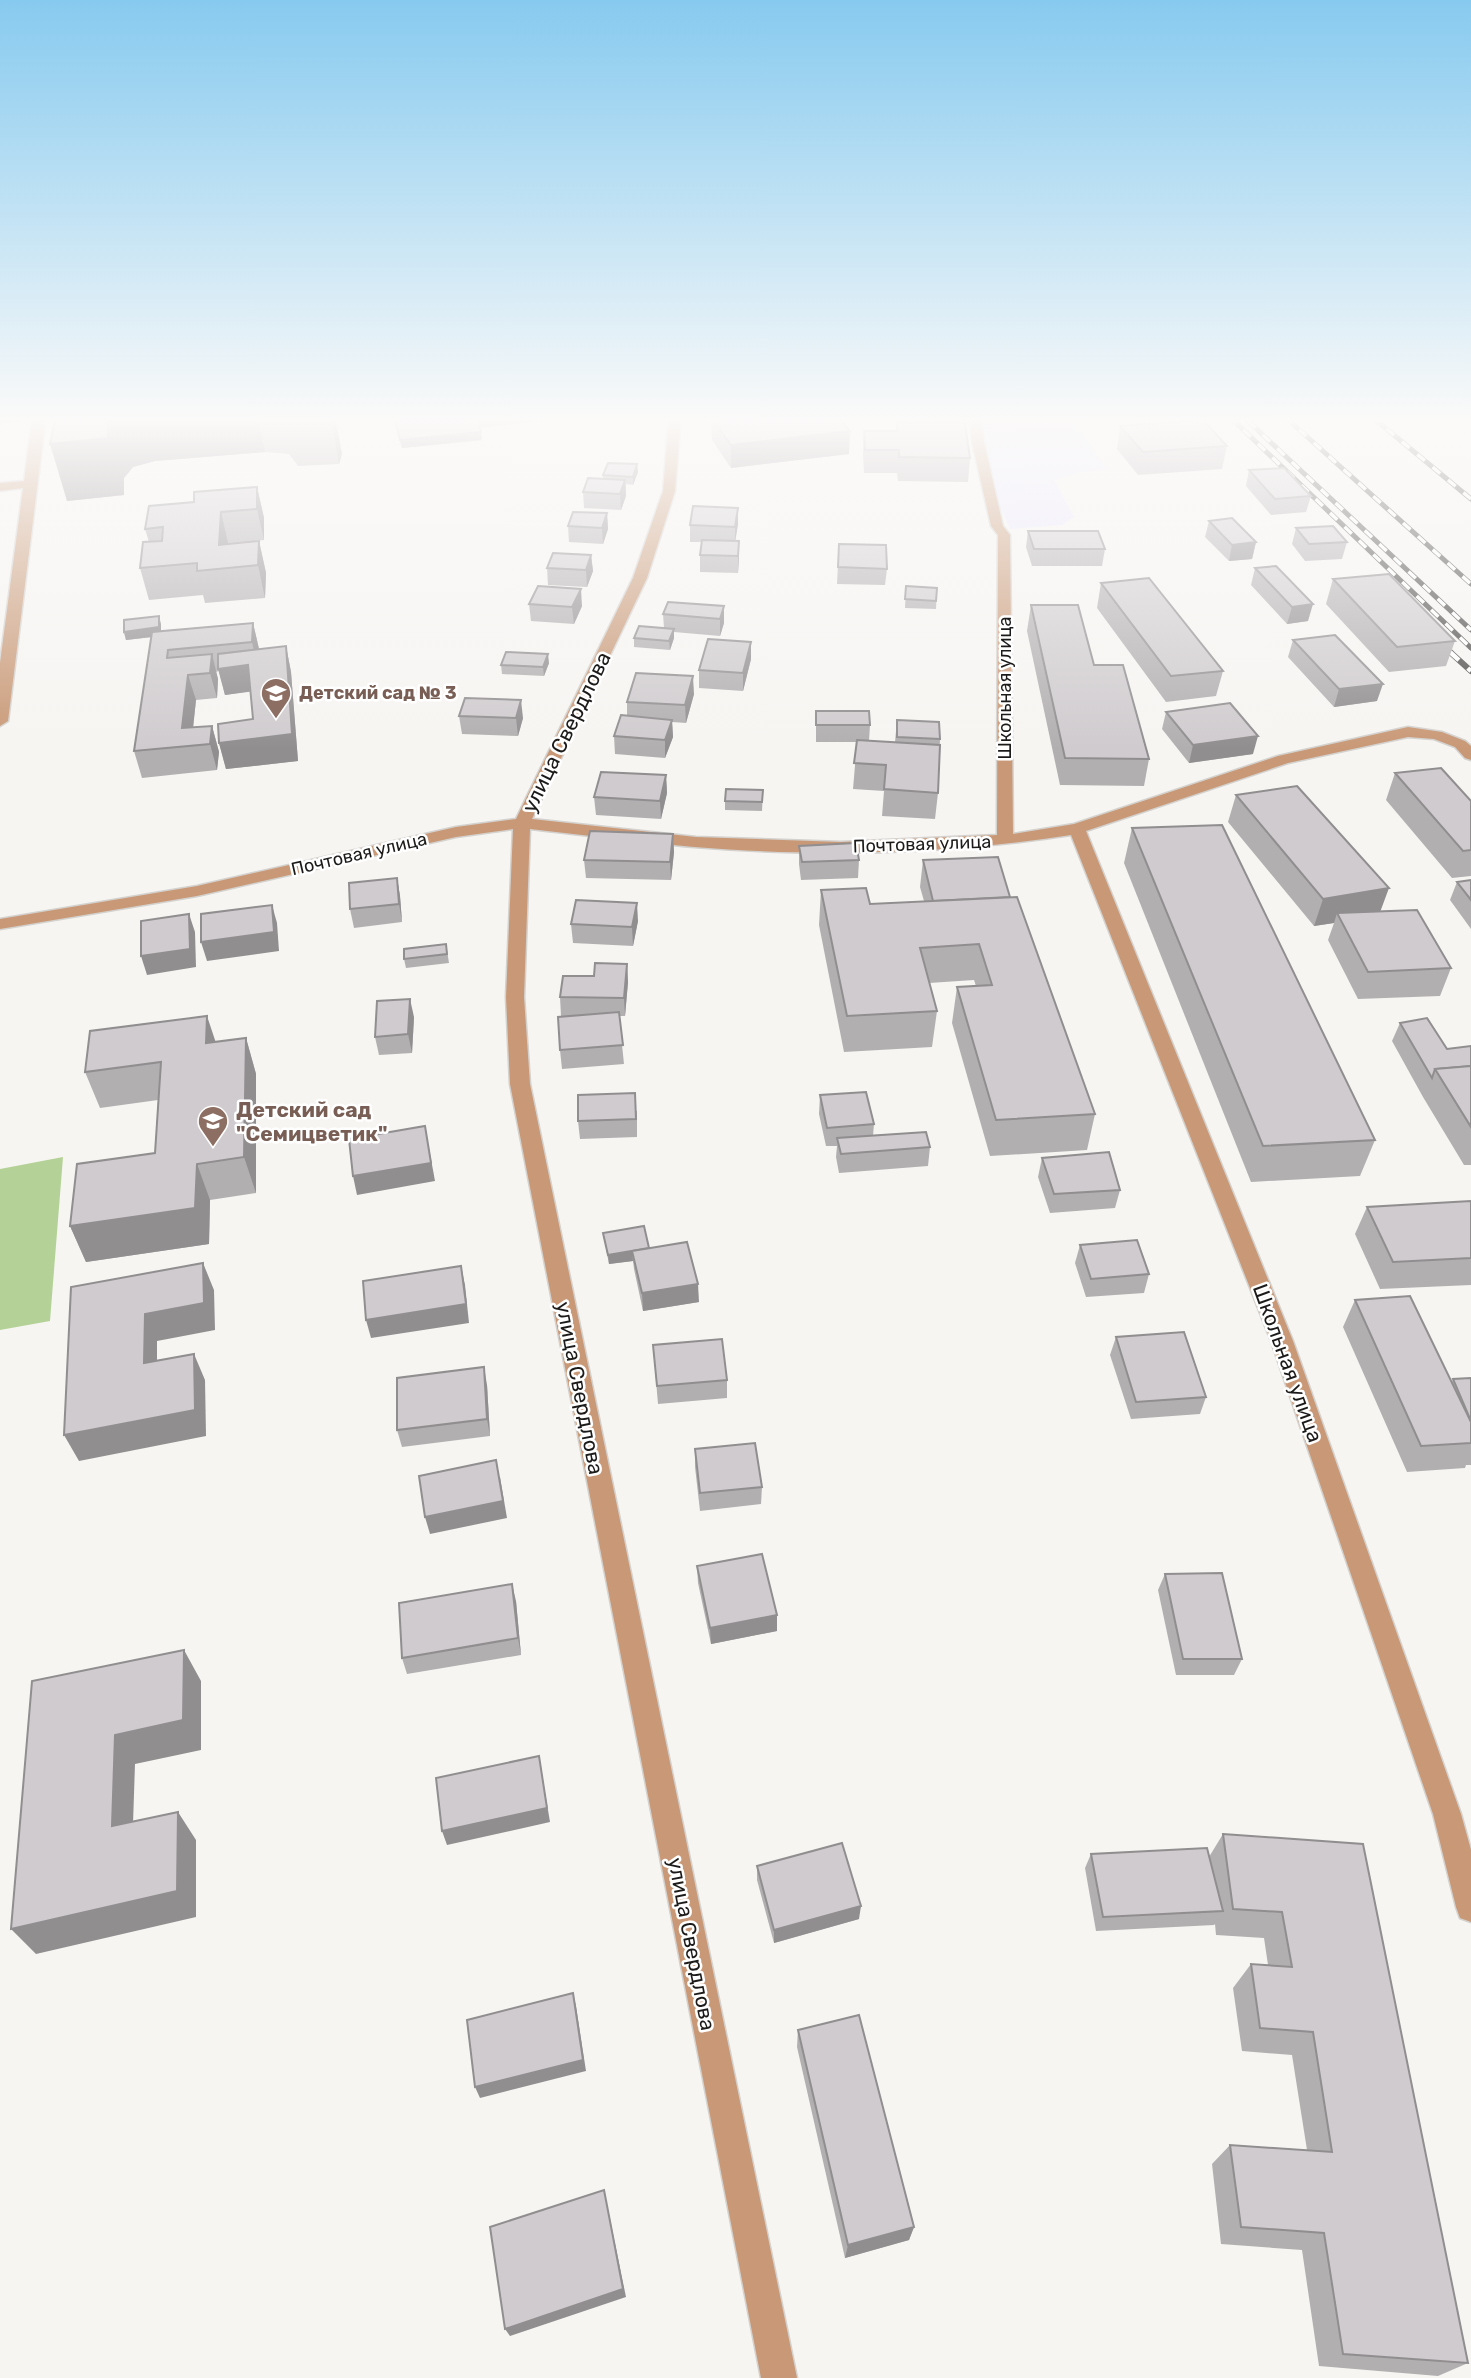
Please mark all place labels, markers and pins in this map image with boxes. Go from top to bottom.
school or university icon: Детский сад № 3 [259,676,293,720]
place label: Детский сад № 3 [299,682,457,704]
place label: Детский сад "Семицветик" [236,1097,387,1146]
school or university icon: Детский сад "Семицветик" [196,1104,230,1148]

